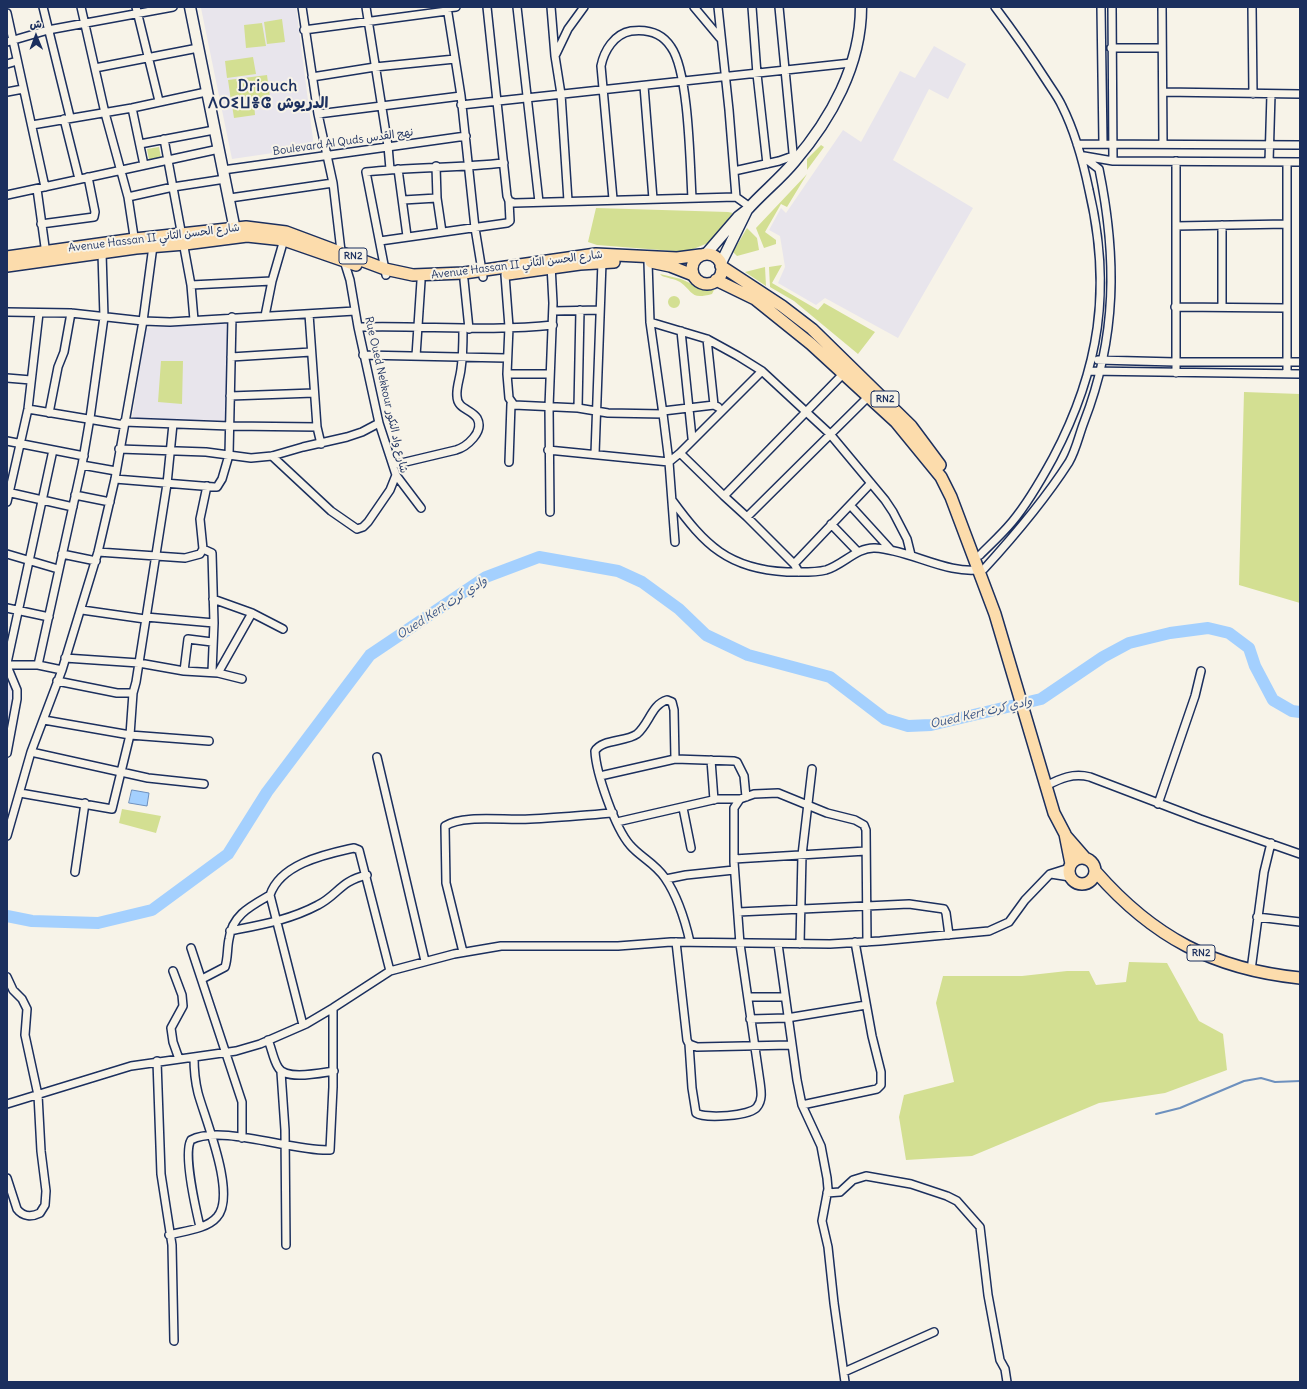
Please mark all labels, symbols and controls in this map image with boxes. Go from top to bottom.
north arrow [16,16,56,56]
text: ش [30,17,42,31]
district label: Driouch ⴷⵔⵉⵡⴻⵛ الدريوش [211,78,325,113]
street label: Boulevard Al Quds نهج القدس [272,126,414,158]
street label: Avenue Hassan II شارع الحسن الثاني [68,221,240,255]
road number: RN2 [339,248,367,264]
street label: Avenue Hassan II شارع الحسن الثاني [431,248,603,282]
street label: Rue Oued Nekkour شارع واد النکور [362,315,410,475]
road number: RN2 [871,391,899,407]
water label: Oued Kert وادي كرت [394,574,490,642]
water label: Oued Kert وادي كرت [929,694,1033,732]
road number: RN2 [1187,945,1215,961]

